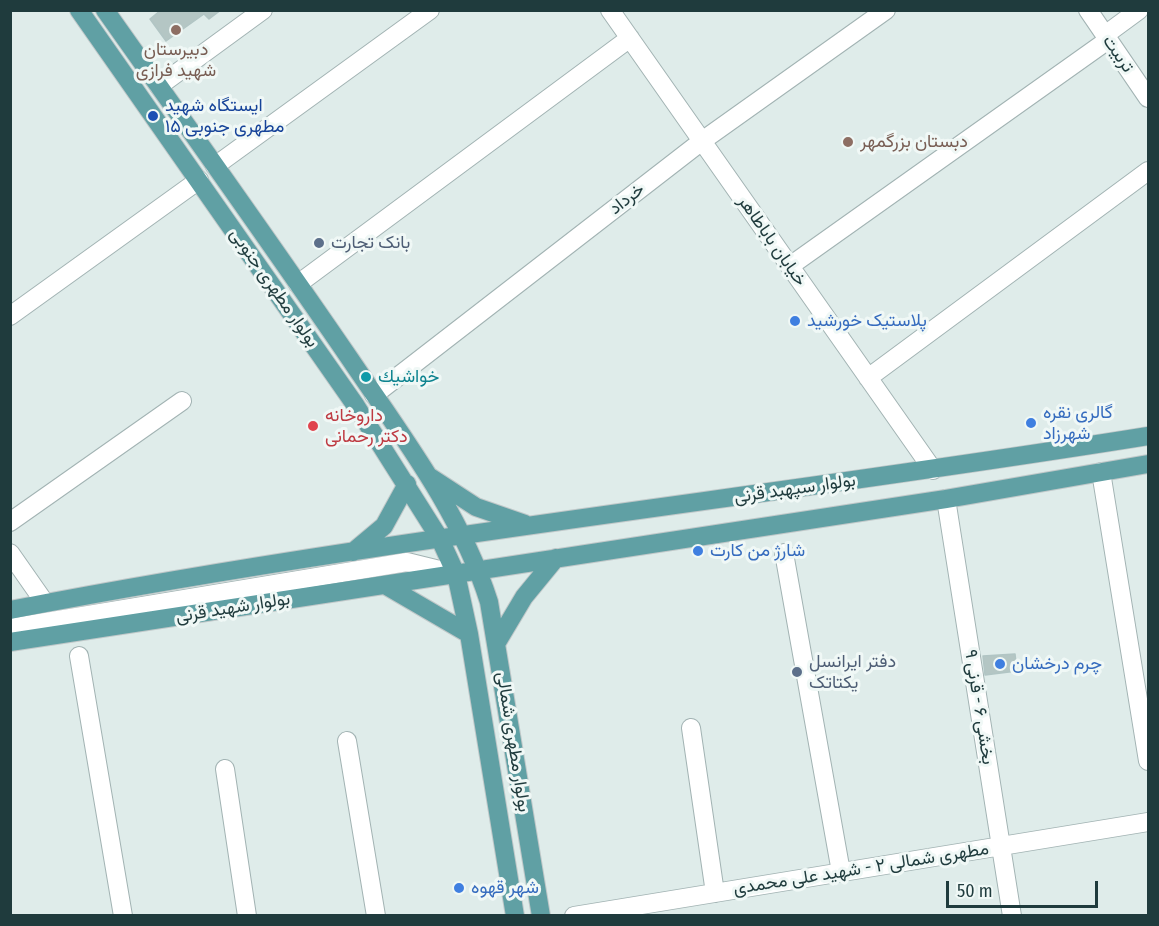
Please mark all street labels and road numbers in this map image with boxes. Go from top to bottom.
street label: تربیت [1098,31,1138,77]
street label: خرداد [605,178,649,220]
street label: خیابان باباطاهر [733,192,811,290]
street label: بولوار مطهری جنوبی [225,224,323,352]
street label: بولوار سپهبد قرنی [733,470,857,508]
street label: بولوار شهید قرنی [174,588,292,628]
street label: بخشی ۶ - قرنی ۹ [959,648,999,766]
street label: بولوار مطهری شمالی [491,670,535,814]
street label: مطهری شمالی ۲ - شهید علی محمدی [732,838,990,900]

